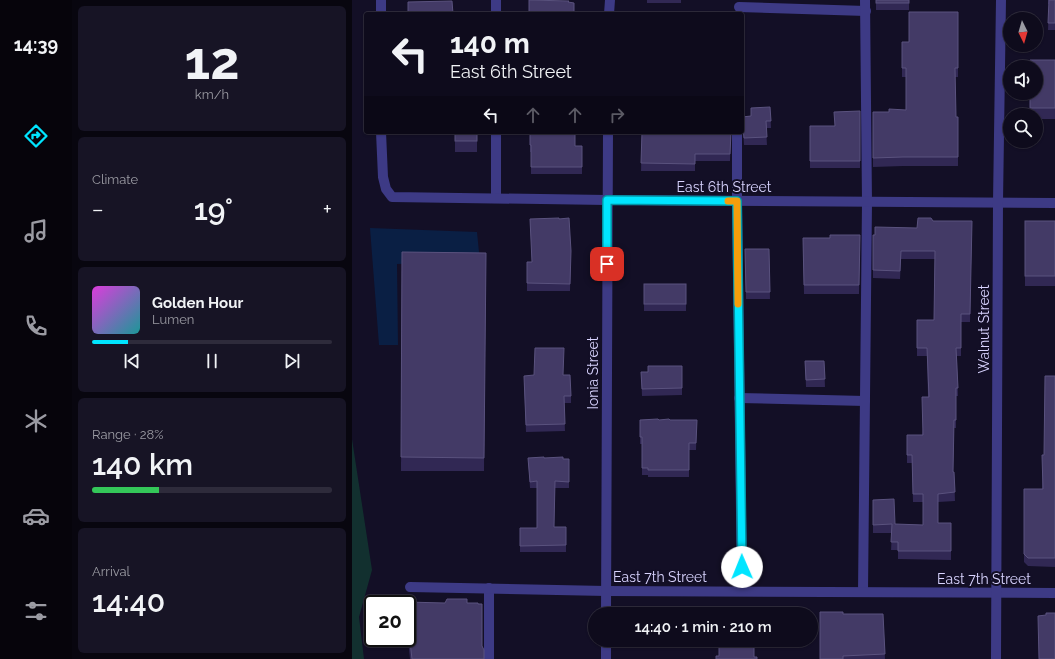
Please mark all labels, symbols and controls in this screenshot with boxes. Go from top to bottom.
north arrow [1003,12,1043,52]
map controls [1003,12,1043,148]
text: 140 m [450,27,530,60]
icon: left [384,28,436,80]
text: 12 [184,30,240,91]
text: 14:39 [14,34,58,55]
button: sound [1003,60,1043,100]
text: East 6th Street [450,61,572,82]
text: km/h [195,87,229,102]
icon: left [480,104,502,126]
icon: ahead [522,104,544,126]
icon: ahead [564,104,586,126]
icon: right [606,104,628,126]
button: search [1003,108,1043,148]
icon: directions [22,122,50,150]
text: Climate [92,172,138,187]
street label: East 6th Street [677,179,772,195]
text: 19° [194,192,233,227]
text: − [92,196,104,222]
text: + [323,196,332,222]
icon: music [22,217,50,245]
pin [590,247,624,281]
icon: arrive [596,253,618,275]
street label: Walnut Street [976,284,992,373]
text: Golden Hour [152,294,243,312]
icon: phone [22,312,50,340]
text: Lumen [152,312,194,327]
street label: Ionia Street [585,336,601,409]
icon: previous [121,350,143,372]
icon: pause [201,350,223,372]
icon: next [281,350,303,372]
icon: climate [22,407,50,435]
text: Range · 28% [92,427,164,442]
text: 140 km [92,447,193,482]
icon: car [22,502,50,530]
position arrow [721,546,763,588]
text: Arrival [92,564,130,579]
street label: East 7th Street [613,569,707,585]
street label: East 7th Street [937,571,1031,587]
text: 14:40 [92,584,165,619]
speed limit sign: 20 [364,595,416,647]
icon: filters [22,597,50,625]
text: 14:40 · 1 min · 210 m [634,618,772,636]

